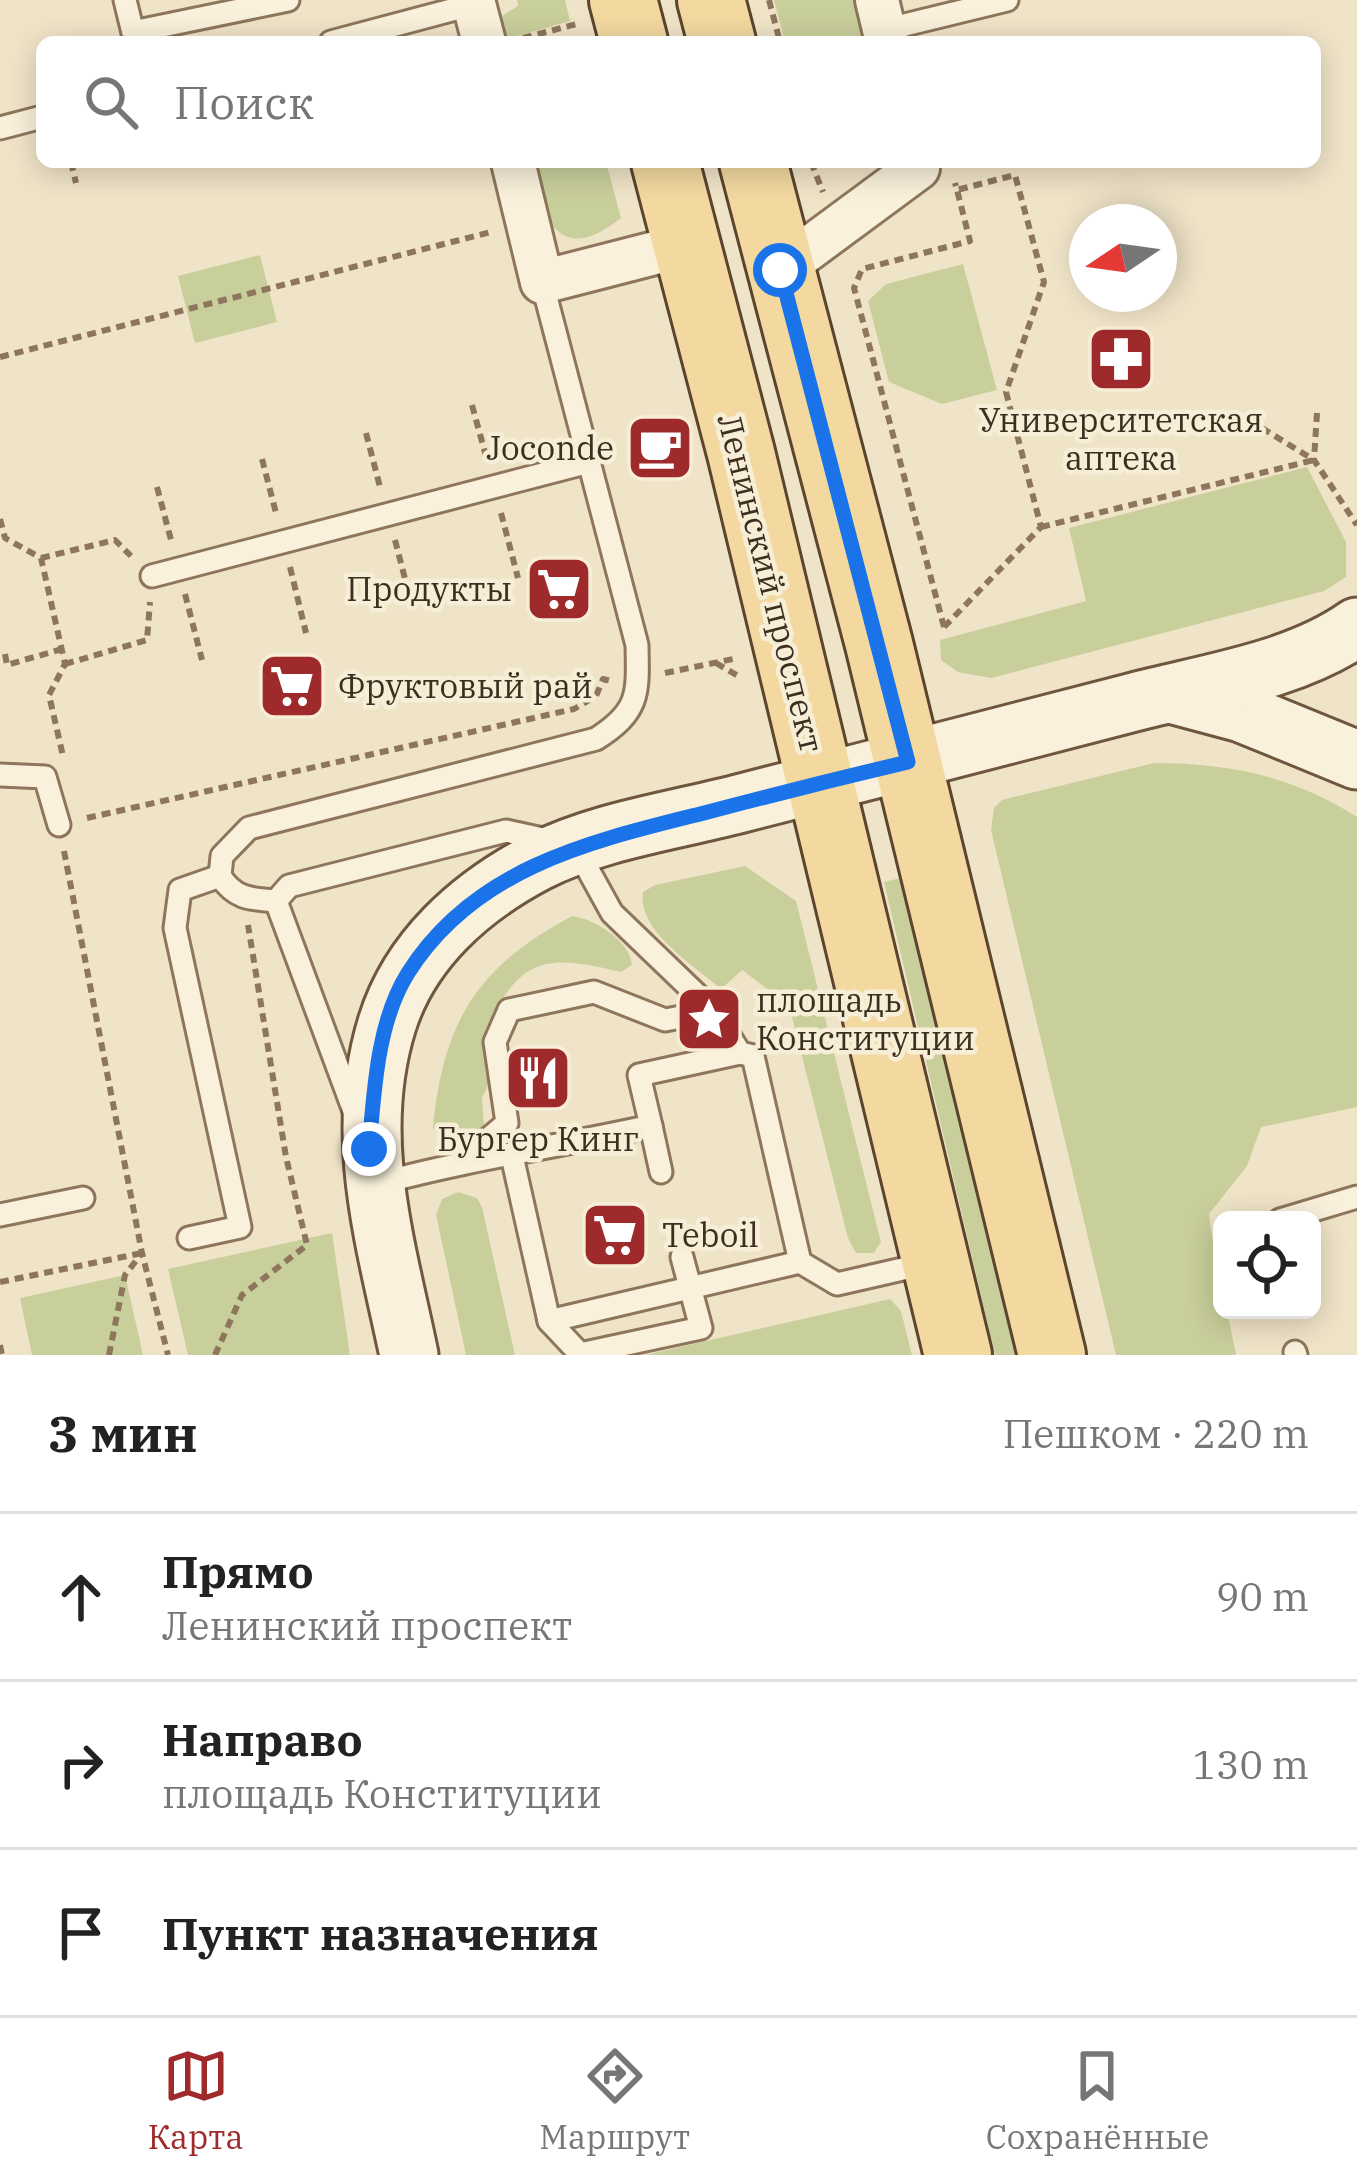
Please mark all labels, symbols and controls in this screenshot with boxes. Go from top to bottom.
search box [36,36,1321,168]
icon: search [78,69,144,135]
text: Поиск [174,73,314,131]
north arrow [1069,204,1177,312]
route start [753,243,807,297]
pharmacy icon: Университетская аптека [1086,324,1156,394]
place label: Университетская аптека [979,398,1263,479]
street label: Ленинский проспект [709,409,834,757]
cafe icon: Joconde [625,413,695,483]
place label: Joconde [486,426,614,469]
supermarket icon: Продукты [524,554,594,624]
place label: Продукты [346,567,512,610]
supermarket icon: Фруктовый рай [257,651,327,721]
place label: Фруктовый рай [338,664,593,707]
place label: площадь Конституции [756,978,975,1059]
place icon: площадь Конституции [674,984,744,1054]
restaurant icon: Бургер Кинг [503,1043,573,1113]
place label: Бургер Кинг [437,1117,639,1160]
route end [342,1122,396,1176]
supermarket icon: Teboil [580,1200,650,1270]
map controls [1213,1211,1321,1319]
button: locate [1213,1211,1321,1319]
place label: Teboil [662,1213,759,1256]
text: 3 мин [48,1400,198,1466]
text: Пешком · 220 m [1003,1408,1309,1459]
text: Прямо [162,1542,314,1600]
icon: ahead [48,1564,114,1630]
text: 90 m [1216,1571,1309,1622]
text: Ленинский проспект [162,1600,572,1651]
text: Направо [162,1710,363,1768]
icon: right [48,1732,114,1798]
text: 130 m [1193,1739,1309,1790]
text: площадь Конституции [162,1768,602,1819]
icon: arrive [48,1900,114,1966]
text: Пункт назначения [162,1904,599,1962]
tab: Карта [148,2043,244,2158]
tab: Маршрут [539,2043,690,2158]
tab: Сохранённые [986,2043,1209,2158]

